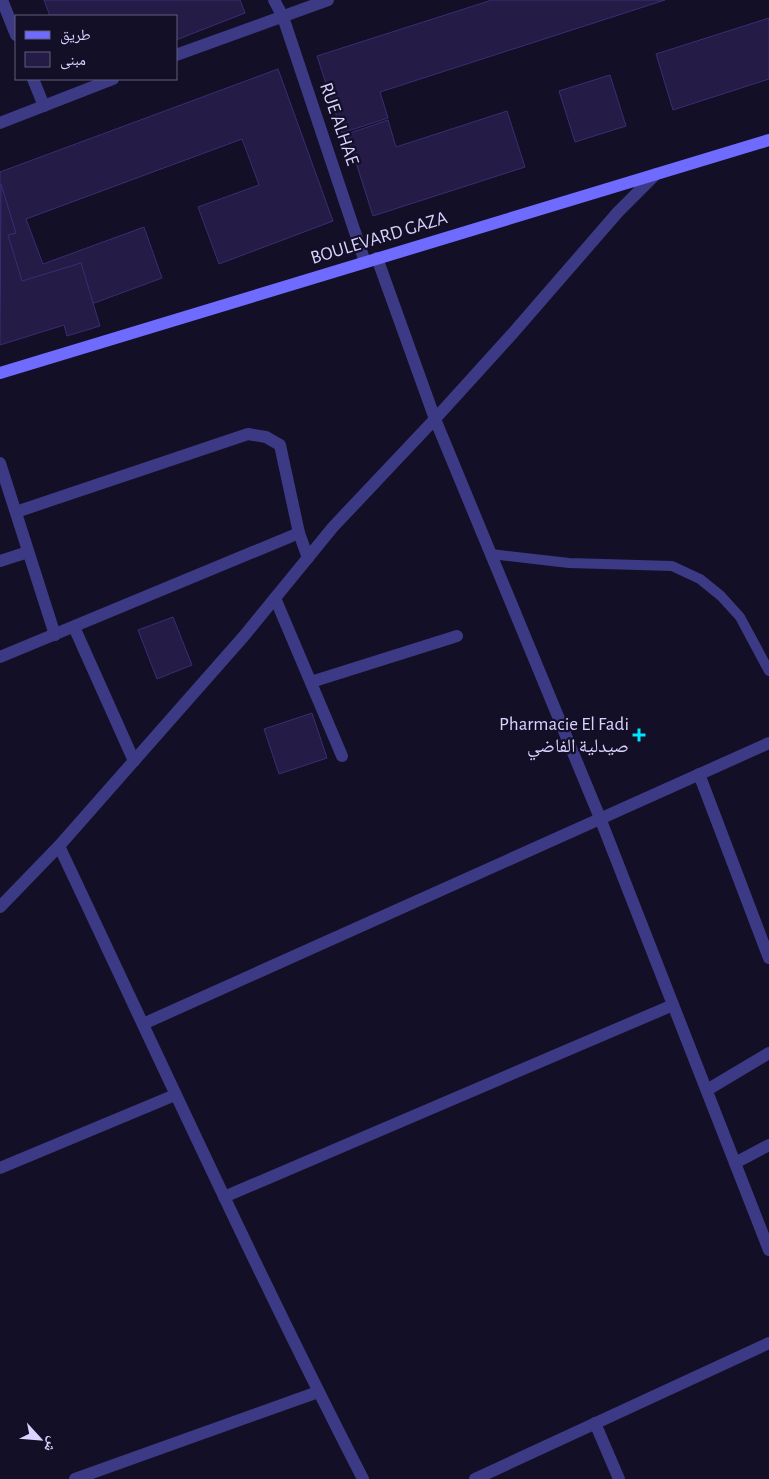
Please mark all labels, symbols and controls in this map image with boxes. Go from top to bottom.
legend [15,15,178,80]
text: طريق [60,28,91,45]
text: مبنى [60,53,86,70]
street label: RUE ALHAE [316,80,362,168]
street label: BOULEVARD GAZA [308,208,450,268]
place label: Pharmacie El Fadi صيدلية الفاضي [499,715,629,760]
marker: Pharmacie El Fadi صيدلية الفاضي [633,729,645,741]
north arrow [15,1414,65,1464]
text: ش [40,1434,60,1454]

